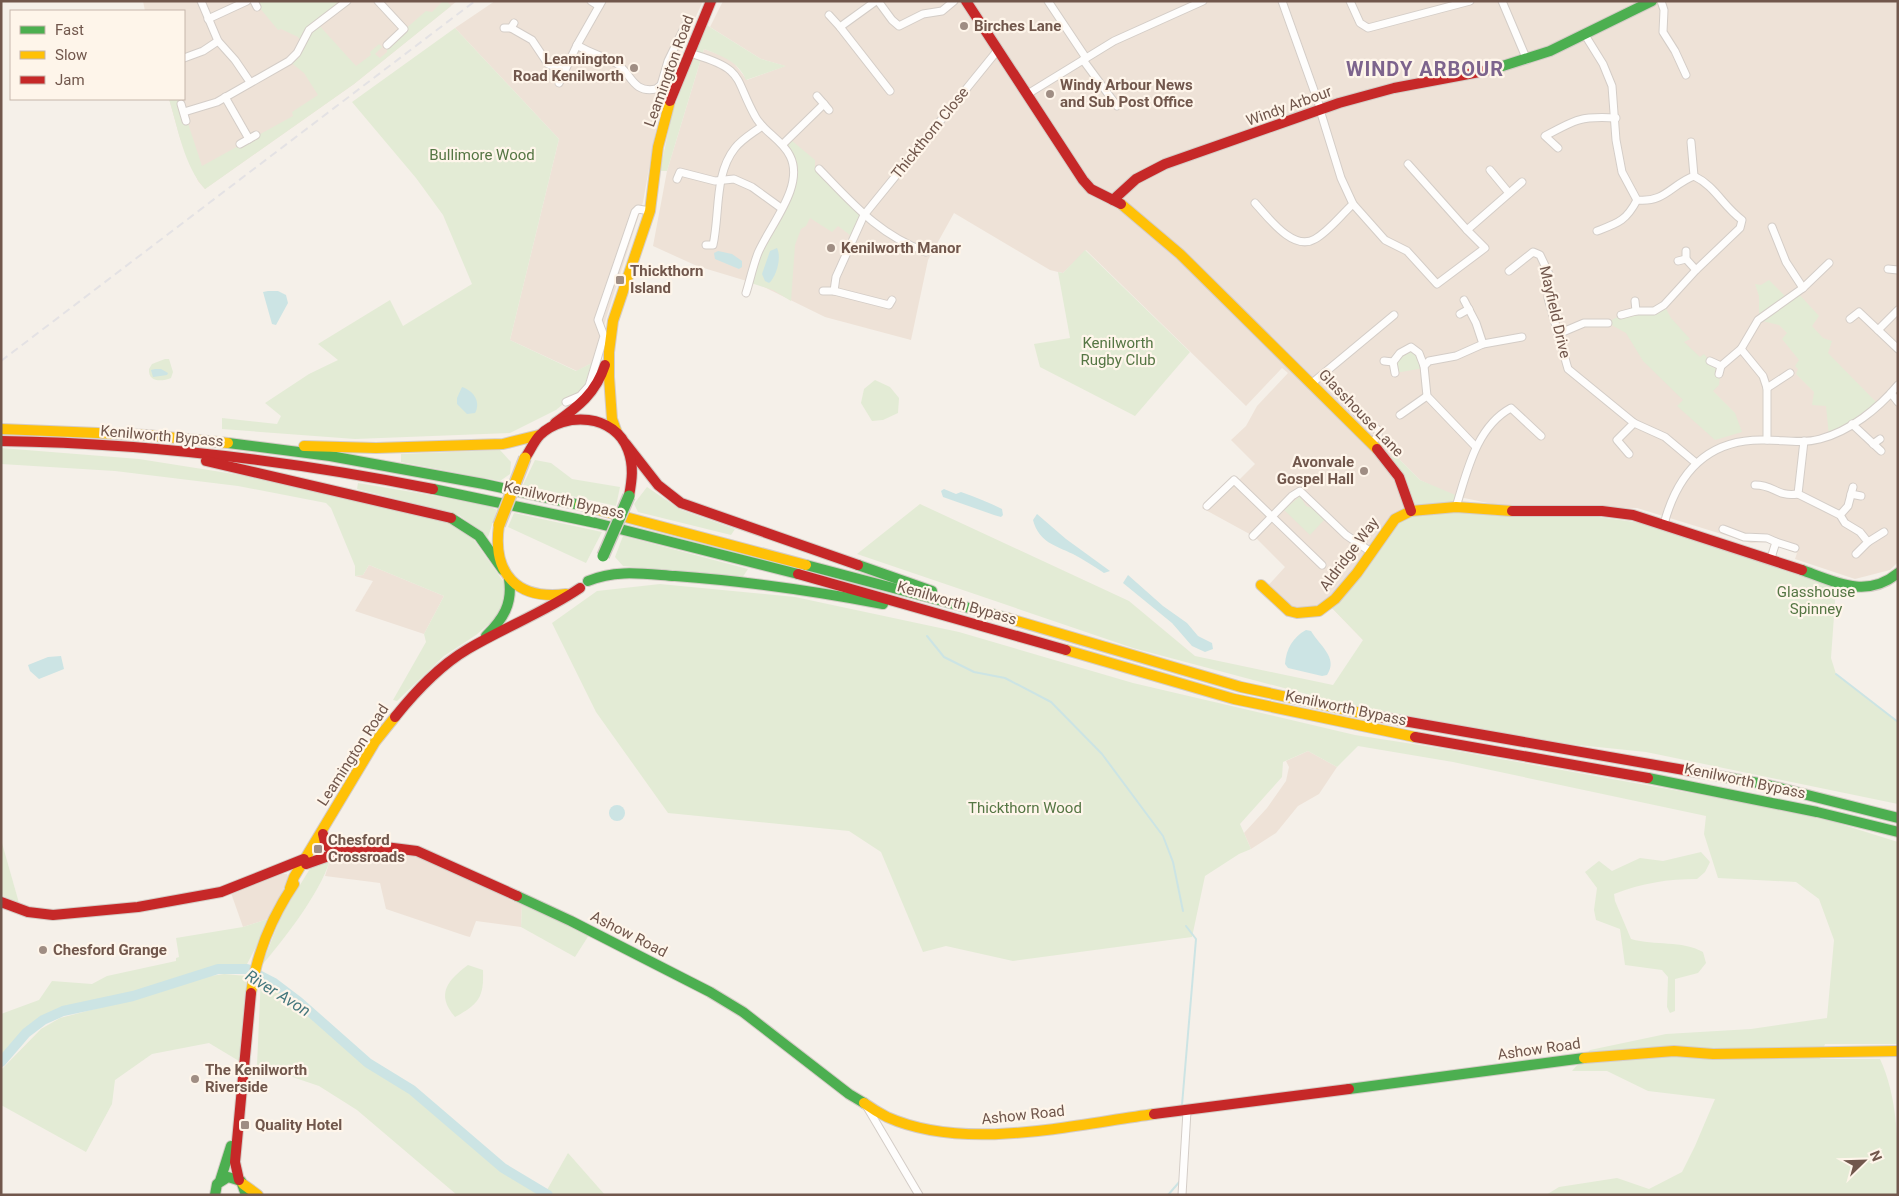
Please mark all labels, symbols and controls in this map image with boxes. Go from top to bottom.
legend [10,10,185,100]
street label: Leamington Road [640,13,698,129]
place label: Birches Lane [974,17,1061,35]
marker: Birches Lane [958,20,970,32]
text: Fast [55,21,84,39]
text: Slow [55,46,87,64]
place label: Leamington Road Kenilworth [513,50,624,85]
district label: WINDY ARBOUR [1346,57,1504,81]
marker: Leamington Road Kenilworth [628,62,640,74]
text: Jam [55,71,85,89]
place label: Windy Arbour News and Sub Post Office [1060,76,1193,111]
street label: Windy Arbour [1244,82,1334,130]
street label: Thickthorn Close [888,83,973,182]
marker: Windy Arbour News and Sub Post Office [1044,88,1056,100]
park label: Bullimore Wood [429,146,535,164]
place label: Kenilworth Manor [841,239,961,257]
marker: Kenilworth Manor [825,242,837,254]
place label: Thickthorn Island [630,262,703,297]
street label: Mayfield Drive [1536,264,1574,360]
marker: Thickthorn Island [614,274,626,286]
park label: Kenilworth Rugby Club [1080,334,1156,369]
street label: Glasshouse Lane [1315,366,1407,460]
street label: Kenilworth Bypass [100,422,224,450]
place label: Avonvale Gospel Hall [1277,453,1354,488]
marker: Avonvale Gospel Hall [1358,465,1370,477]
street label: Kenilworth Bypass [502,477,626,523]
street label: Aldridge Way [1316,514,1382,594]
street label: Kenilworth Bypass [895,577,1019,629]
park label: Glasshouse Spinney [1777,583,1855,618]
street label: Kenilworth Bypass [1284,686,1408,730]
street label: Leamington Road [313,701,393,809]
street label: Kenilworth Bypass [1683,759,1807,803]
park label: Thickthorn Wood [968,799,1082,817]
place label: Chesford Crossroads [328,831,405,866]
marker: Chesford Crossroads [312,843,324,855]
street label: Ashow Road [588,907,670,961]
place label: Chesford Grange [53,941,167,959]
marker: Chesford Grange [37,944,49,956]
water label: River Avon [242,966,314,1020]
street label: Ashow Road [1496,1034,1582,1064]
place label: The Kenilworth Riverside [205,1061,307,1096]
marker: The Kenilworth Riverside [189,1073,201,1085]
street label: Ashow Road [980,1102,1066,1128]
place label: Quality Hotel [255,1116,342,1134]
marker: Quality Hotel [239,1119,251,1131]
north arrow [1839,1136,1889,1186]
text: N [1867,1148,1885,1164]

